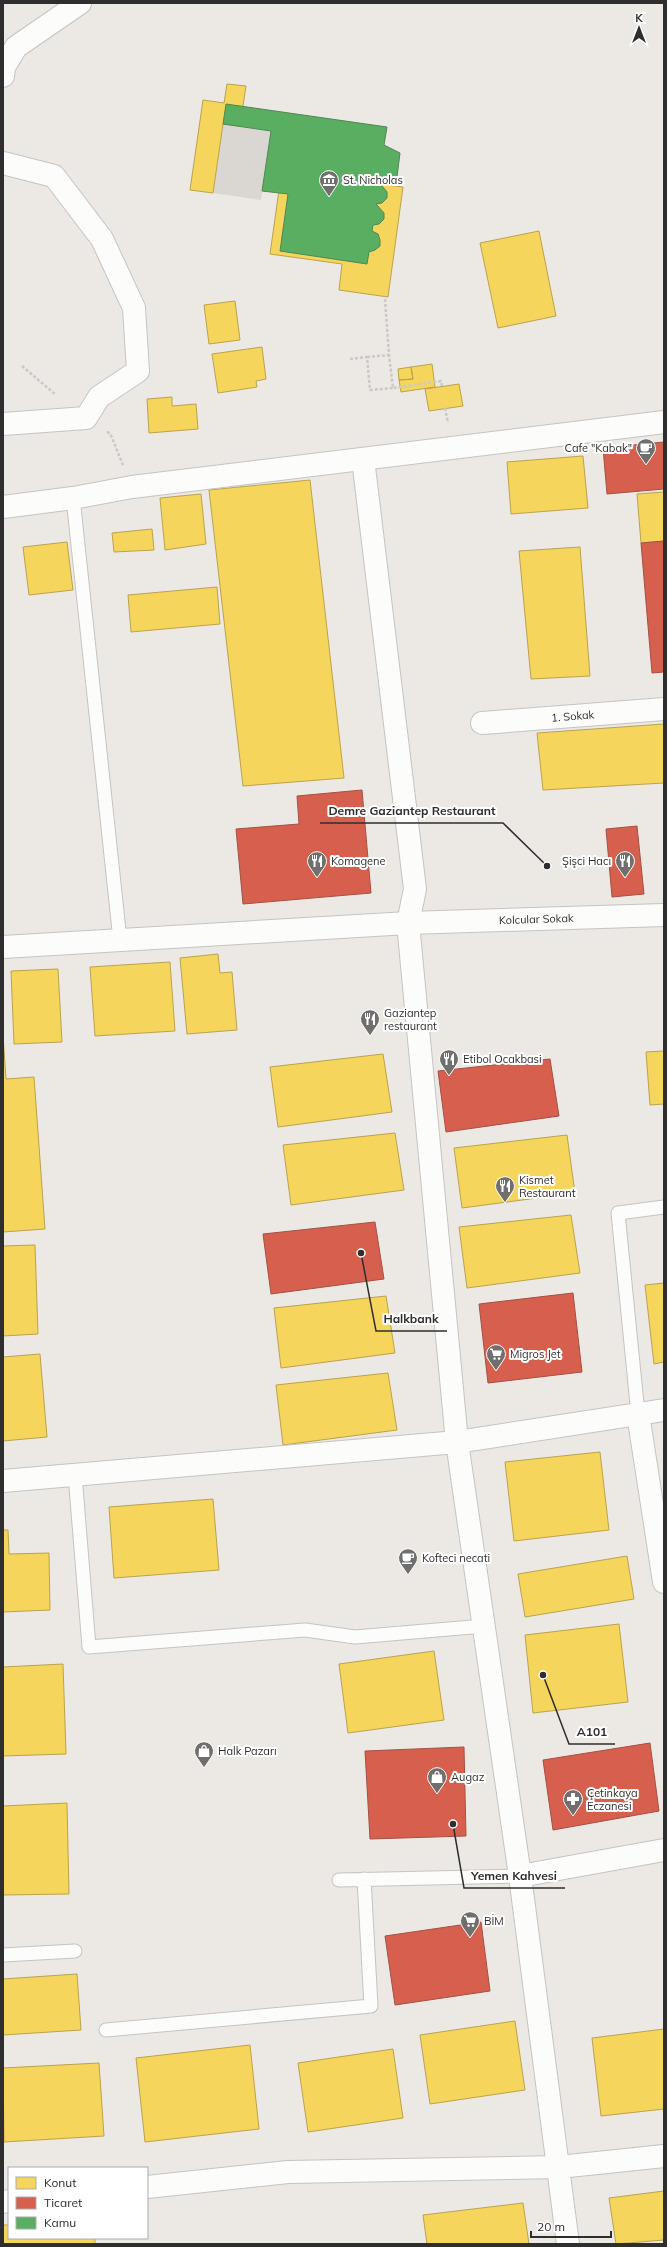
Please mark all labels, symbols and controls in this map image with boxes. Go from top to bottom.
north arrow [619,8,659,48]
text: K [635,11,643,25]
museum icon: St. Nicholas [318,169,340,197]
place label: St. Nicholas [343,173,403,187]
cafe icon: Cafe "Kabak" [635,437,657,465]
place label: Cafe "Kabak" [565,441,632,455]
street label: 1. Sokak [551,707,595,725]
callout: Demre Gaziantep Restaurant [320,799,503,823]
text: Demre Gaziantep Restaurant [328,803,496,818]
restaurant icon: Komagene [306,850,328,878]
restaurant icon: Şişci Hacı [614,850,636,878]
place label: Komagene [331,854,385,868]
place label: Şişci Hacı [562,854,611,868]
street label: Kolcular Sokak [499,911,574,927]
place label: Gaziantep restaurant [384,1006,437,1033]
restaurant icon: Gaziantep restaurant [359,1008,381,1036]
restaurant icon: Etibol Ocakbasi [438,1048,460,1076]
place label: Etibol Ocakbasi [463,1052,542,1066]
place label: Kismet Restaurant [519,1173,576,1200]
restaurant icon: Kismet Restaurant [494,1175,516,1203]
callout: Halkbank [376,1307,447,1331]
text: Halkbank [383,1311,439,1326]
supermarket icon: Migros Jet [485,1343,507,1371]
place label: Migros Jet [510,1347,561,1361]
cafe icon: Kofteci necati [397,1547,419,1575]
place label: Kofteci necati [422,1551,490,1565]
callout: A101 [569,1720,615,1744]
text: A101 [577,1724,607,1739]
shop icon: Halk Pazarı [193,1740,215,1768]
place label: Halk Pazarı [218,1744,277,1758]
shop icon: Augaz [426,1766,448,1794]
place label: Augaz [451,1770,485,1784]
place label: Çetinkaya Eczanesi [587,1786,638,1813]
pharmacy icon: Çetinkaya Eczanesi [562,1788,584,1816]
callout: Yemen Kahvesi [464,1864,565,1888]
text: Yemen Kahvesi [470,1868,557,1883]
supermarket icon: BİM [459,1910,481,1938]
place label: BİM [484,1914,504,1928]
legend [8,2167,148,2239]
text: Konut [44,2175,76,2190]
text: Ticaret [44,2195,82,2210]
scale bar [531,2213,611,2239]
text: Kamu [44,2215,76,2230]
text: 20 m [537,2219,565,2234]

